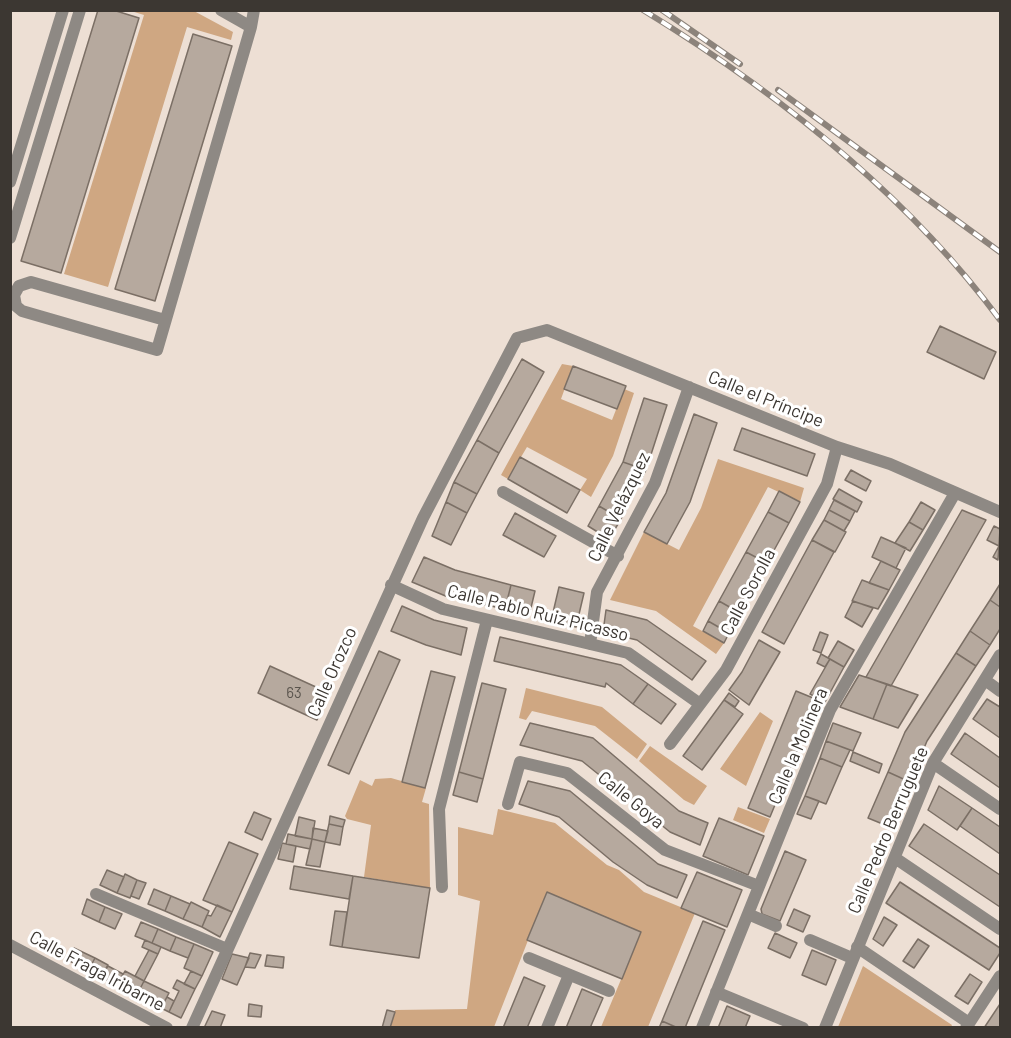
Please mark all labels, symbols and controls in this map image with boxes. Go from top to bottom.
street label: Calle el Príncipe [705,366,827,432]
street label: Calle Velázquez [583,449,655,565]
street label: Calle Sorolla [716,545,780,639]
street label: Calle Pablo Ruiz Picasso [445,580,631,646]
street label: Calle Orozco [303,624,361,720]
house number: 63 [286,684,302,702]
street label: Calle la Molinera [764,684,832,808]
street label: Calle Pedro Berruguete [843,743,933,917]
street label: Calle Goya [593,767,669,833]
street label: Calle Fraga Iribarne [26,926,168,1016]

